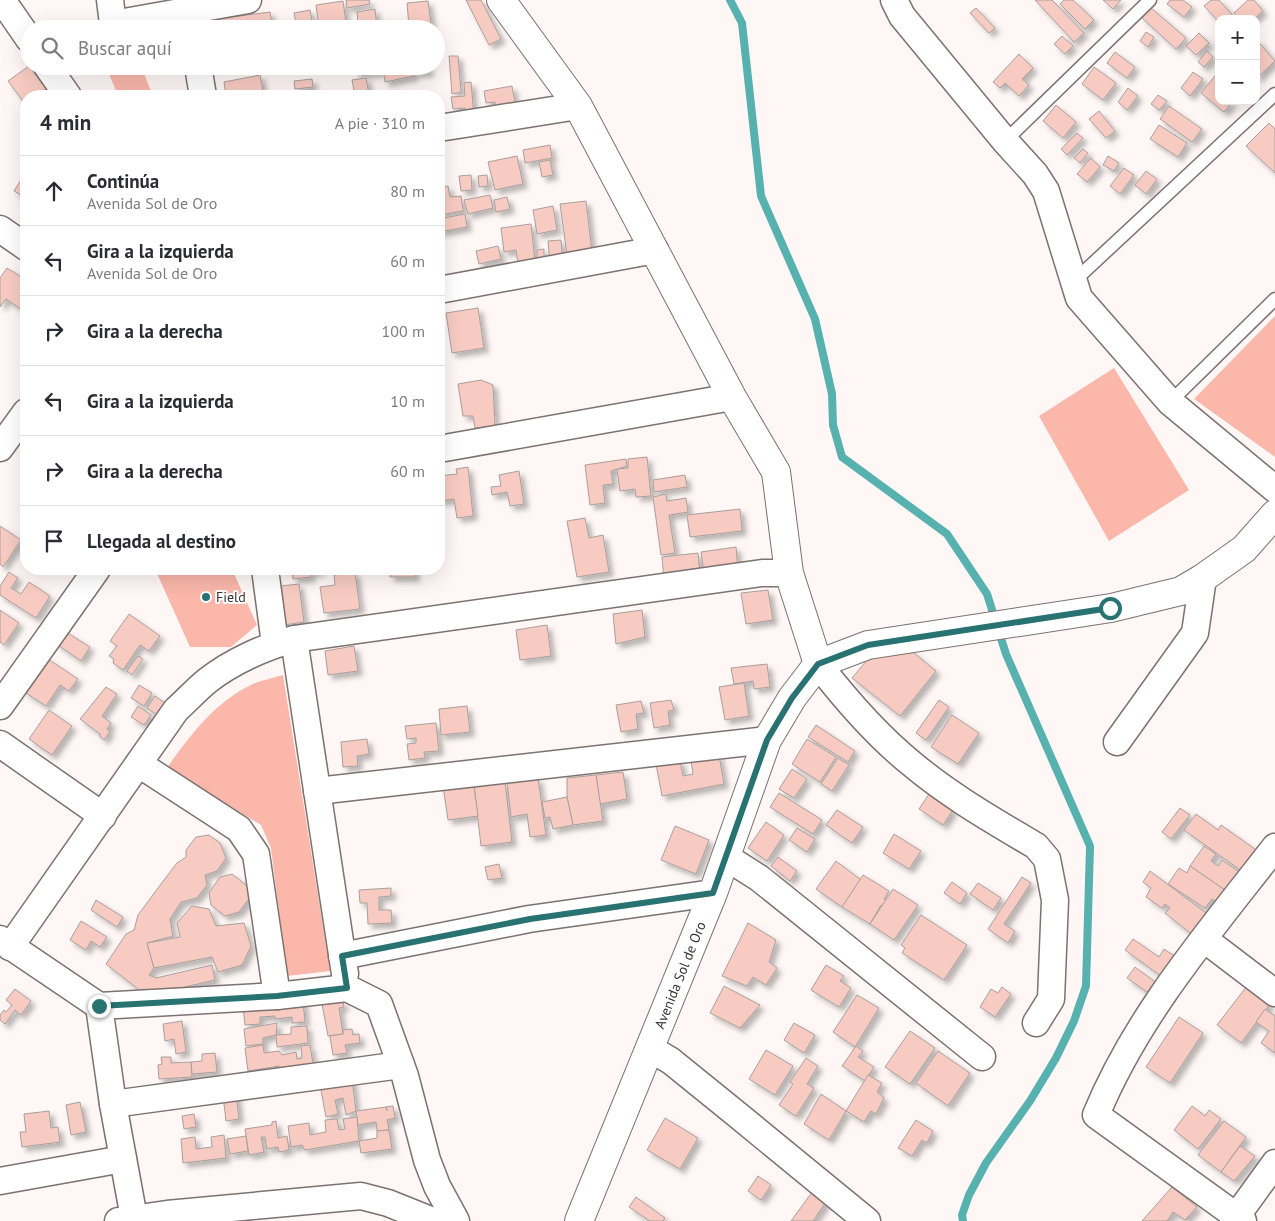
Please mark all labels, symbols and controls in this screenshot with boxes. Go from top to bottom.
map controls [1215,15,1260,105]
button: + [1215,15,1260,60]
search box [20,20,445,75]
icon: search [38,34,66,62]
text: Buscar aquí [78,36,172,60]
button: − [1215,60,1260,105]
text: 4 min [40,109,91,136]
text: A pie · 310 m [335,113,425,133]
text: Continúa [87,169,159,193]
icon: ahead [40,177,68,205]
text: 80 m [390,181,425,201]
text: Avenida Sol de Oro [87,193,217,213]
text: Gira a la izquierda [87,239,234,263]
icon: left [40,247,68,275]
text: 60 m [390,251,425,271]
text: Avenida Sol de Oro [87,263,217,283]
icon: right [40,317,68,345]
text: Gira a la derecha [87,319,223,343]
text: 100 m [382,321,425,341]
icon: left [40,387,68,415]
text: Gira a la izquierda [87,389,234,413]
text: 10 m [390,391,425,411]
icon: right [40,457,68,485]
text: Gira a la derecha [87,459,223,483]
text: 60 m [390,461,425,481]
icon: arrive [40,527,68,555]
text: Llegada al destino [87,529,236,553]
place label: Field [216,588,246,606]
marker: Field [200,591,212,603]
route start [1099,597,1122,620]
street label: Avenida Sol de Oro [650,919,710,1031]
route end [88,995,111,1018]

